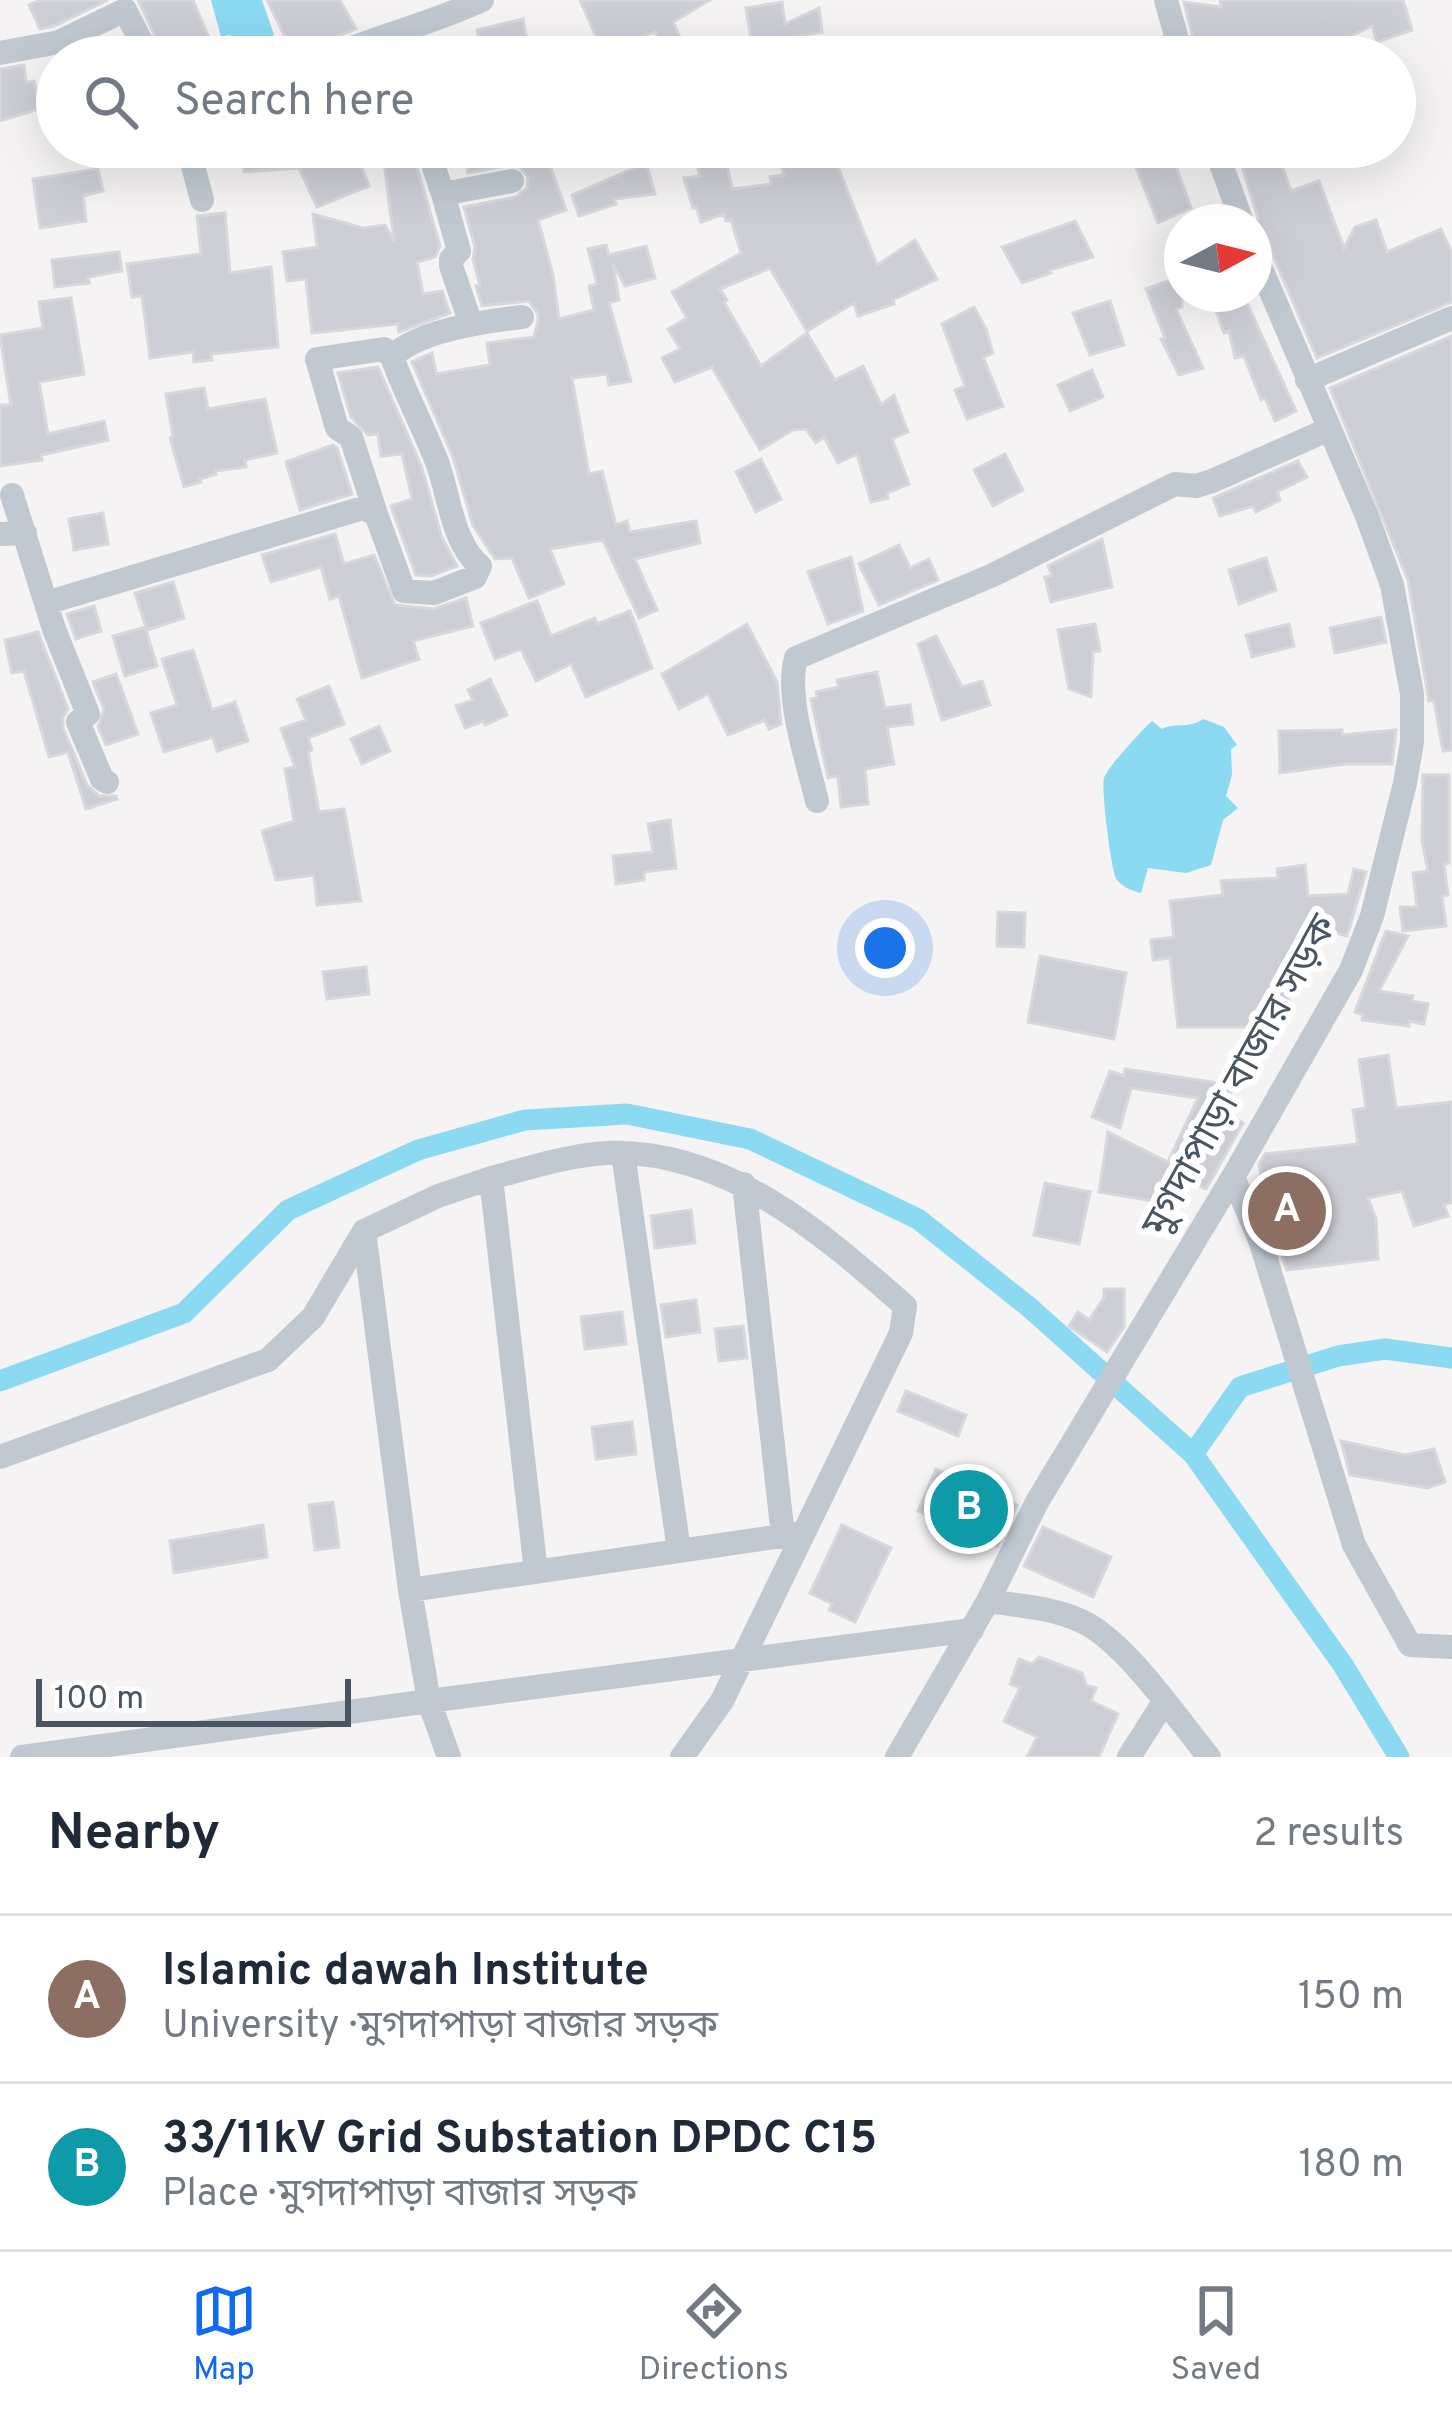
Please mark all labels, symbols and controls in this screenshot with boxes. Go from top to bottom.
search box [36,36,1416,168]
icon: search [78,69,144,135]
text: Search here [174,74,414,131]
north arrow [1164,204,1272,312]
street label: মুগদাপাড়া বাজার সড়ক [1133,907,1351,1247]
your location [855,918,915,978]
pin: A [1248,1166,1326,1256]
pin: B [930,1464,1008,1554]
scale bar [36,1673,351,1726]
text: 100 m [54,1679,144,1721]
text: Nearby [48,1803,220,1868]
text: 2 results [1253,1811,1404,1860]
text: Islamic dawah Institute [162,1944,649,2001]
text: A [73,1974,101,2023]
text: 150 m [1298,1974,1404,2023]
text: University · মুগদাপাড়া বাজার সড়ক [162,2003,718,2052]
text: 33/11kV Grid Substation DPDC C15 [162,2112,877,2169]
text: B [74,2142,100,2191]
text: 180 m [1299,2142,1404,2191]
text: Place · মুগদাপাড়া বাজার সড়ক [162,2171,637,2220]
tab: Map [191,2278,257,2392]
tab: Directions [639,2278,789,2392]
tab: Saved [1170,2278,1261,2392]

